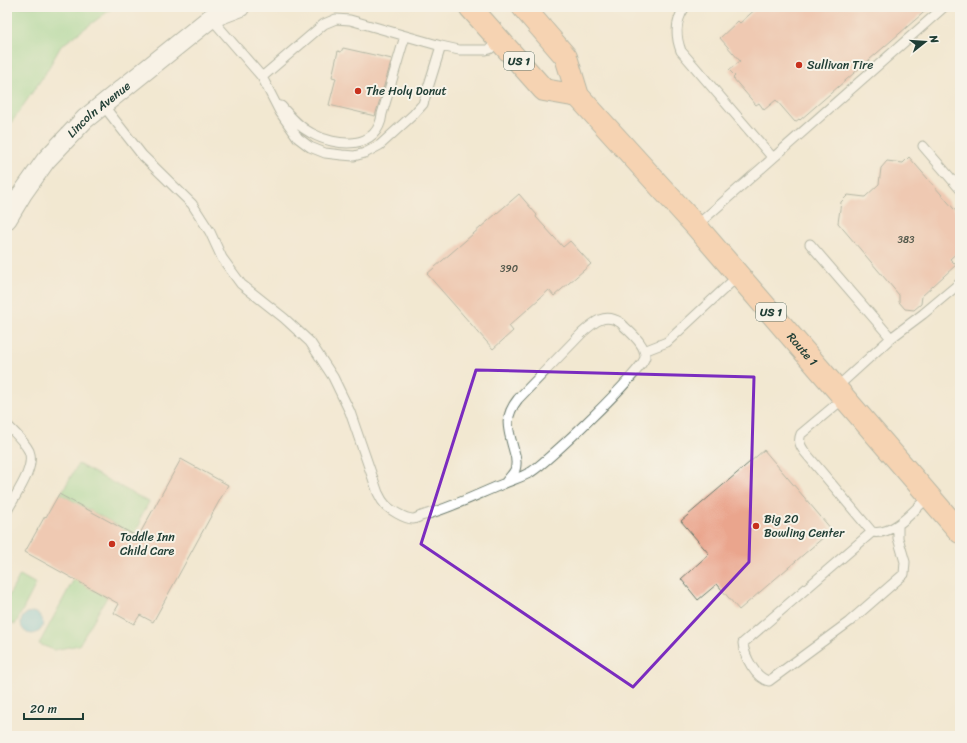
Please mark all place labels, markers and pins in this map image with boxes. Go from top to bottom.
place label: Sullivan Tire [807,54,873,76]
marker: Sullivan Tire [794,60,804,70]
place label: The Holy Donut [366,80,447,102]
marker: The Holy Donut [353,86,363,96]
place label: Big 20 Bowling Center [764,508,845,544]
marker: Big 20 Bowling Center [751,521,761,531]
place label: Toddle Inn Child Care [120,526,175,562]
marker: Toddle Inn Child Care [107,539,117,549]

